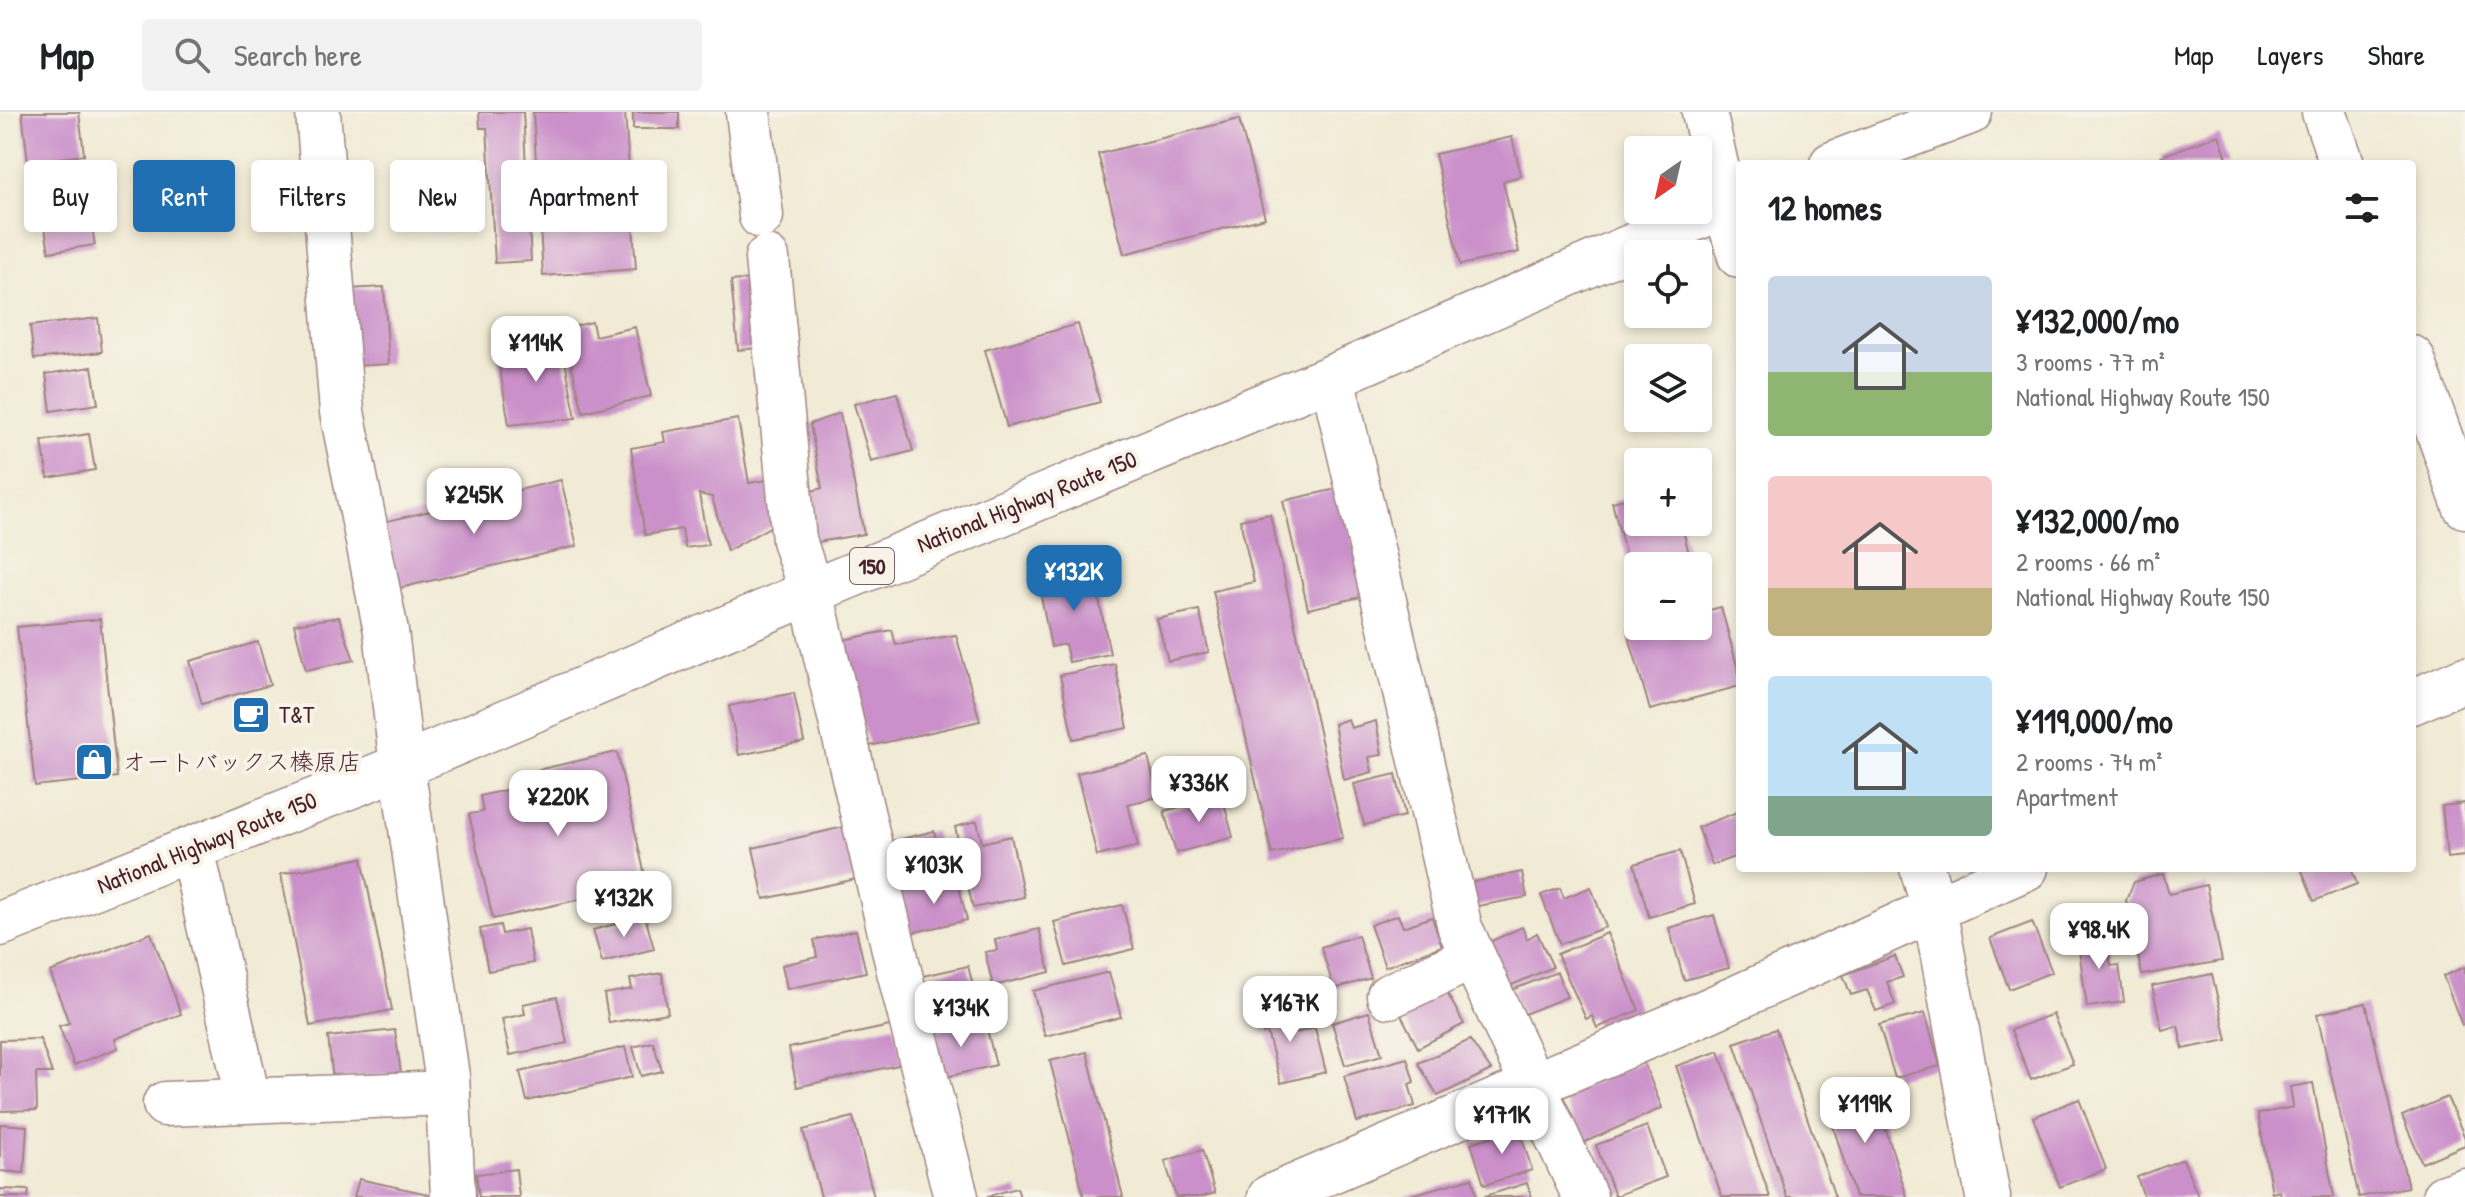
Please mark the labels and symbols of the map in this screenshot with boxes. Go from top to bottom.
north arrow [1624,136,1712,224]
pin: ¥114K [480,316,592,384]
street label: National Highway Route 150 [912,442,1141,560]
pin: ¥245K [418,468,530,536]
pin: ¥132K [1018,545,1130,613]
road number: 150 [850,548,894,584]
cafe icon: T&T [230,694,272,736]
place label: T&T [279,698,315,730]
shop icon: オートバックス榛原店 [73,741,115,783]
place label: オートバックス榛原店 [122,745,362,777]
pin: ¥336K [1143,756,1255,824]
pin: ¥220K [502,770,614,838]
street label: National Highway Route 150 [92,783,321,901]
pin: ¥103K [878,838,990,906]
pin: ¥132K [568,871,680,939]
pin: ¥98.4K [2034,903,2164,971]
pin: ¥167K [1234,976,1346,1044]
pin: ¥134K [905,981,1017,1049]
pin: ¥119K [1809,1077,1921,1145]
pin: ¥171K [1446,1088,1558,1156]

